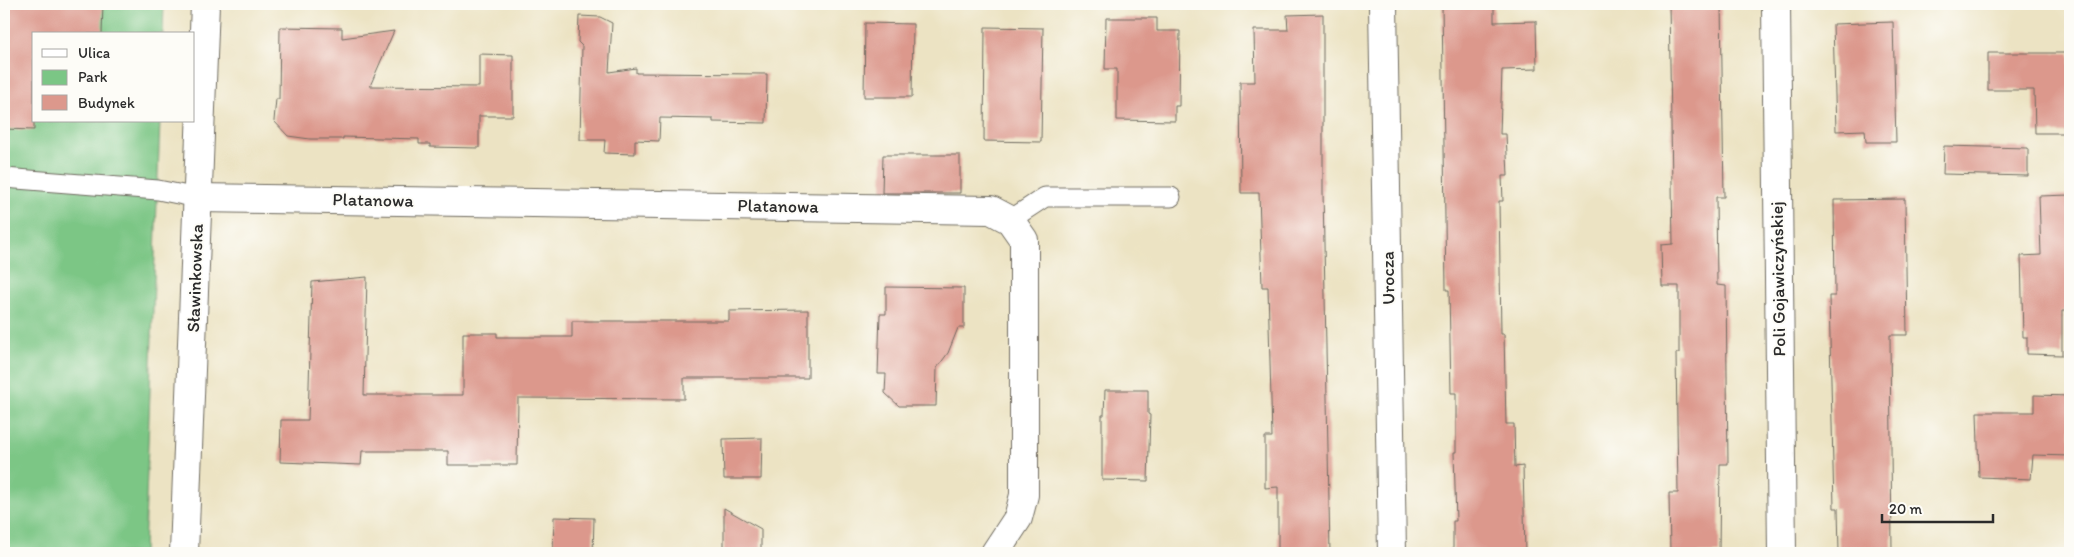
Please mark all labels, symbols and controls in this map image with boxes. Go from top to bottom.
legend [32,32,195,122]
text: Ulica [78,44,111,62]
text: Park [78,68,108,86]
text: Budynek [78,94,135,112]
street label: Platanowa [332,188,414,212]
street label: Platanowa [737,194,819,218]
street label: Poli Gojawiczyńskiej [1766,201,1790,357]
street label: Sławinkowska [182,223,208,333]
street label: Urocza [1377,251,1399,305]
scale bar [1882,492,1993,524]
text: 20 m [1889,500,1923,518]

